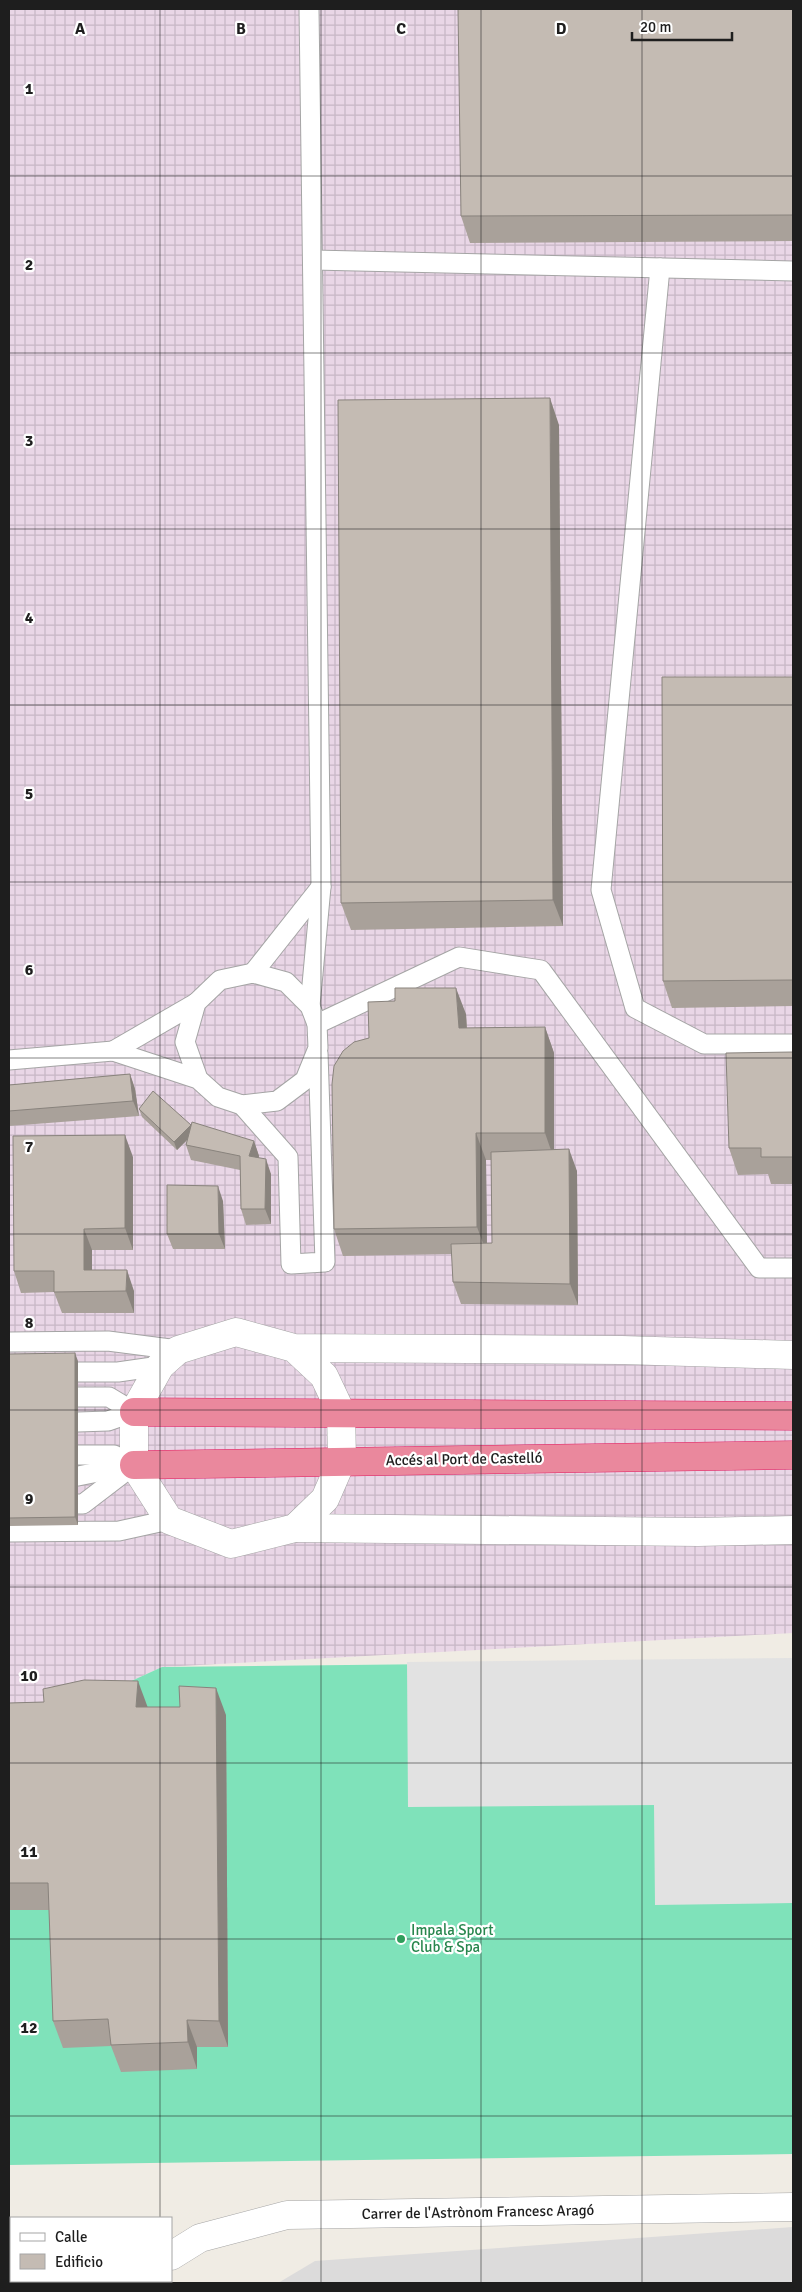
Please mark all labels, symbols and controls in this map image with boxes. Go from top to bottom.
scale bar [632,10,732,42]
text: 20 m [640,18,671,36]
text: A [75,19,86,39]
text: B [236,19,246,39]
text: C [396,19,406,39]
text: D [556,19,567,39]
text: 1 [25,79,34,99]
text: 2 [25,255,33,275]
text: 3 [25,431,33,451]
text: 4 [25,608,34,628]
text: 5 [25,784,33,804]
text: 6 [25,960,34,980]
text: 7 [25,1137,34,1157]
text: 8 [25,1313,34,1333]
street label: Accés al Port de Castelló [385,1449,543,1469]
text: 9 [25,1489,34,1509]
text: 10 [20,1666,38,1686]
text: 11 [20,1842,38,1862]
place label: Impala Sport Club & Spa [411,1921,493,1956]
marker: Impala Sport Club & Spa [395,1933,407,1945]
text: 12 [20,2018,38,2038]
street label: Carrer de l'Astrònom Francesc Aragó [362,2201,595,2223]
legend [10,2217,172,2282]
text: Calle [55,2228,88,2246]
text: Edificio [55,2253,103,2271]

